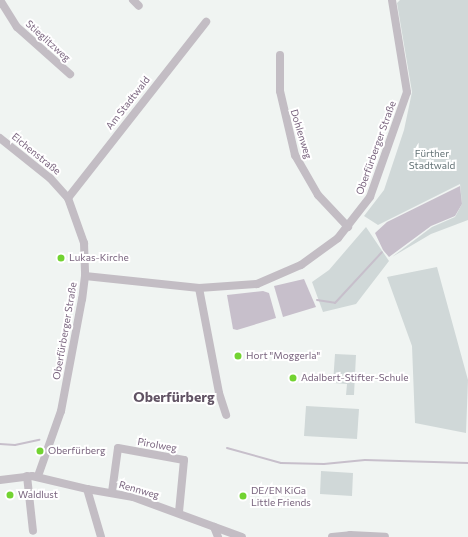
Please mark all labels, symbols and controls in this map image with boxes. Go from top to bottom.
street label: Stieglitzweg [23,18,73,64]
street label: Am Stadtwald [104,74,152,132]
street label: Oberfürberger Straße [353,99,399,197]
street label: Dohlenweg [288,108,314,160]
street label: Eichenstraße [9,131,63,177]
park label: Fürther Stadtwald [409,147,455,170]
place label: Lukas-Kirche [69,252,129,264]
marker: Lukas-Kirche [56,253,66,263]
street label: Oberfürberger Straße [51,281,79,381]
place label: Hort "Moggerla" [246,350,320,362]
marker: Hort "Moggerla" [233,351,243,361]
place label: Adalbert-Stifter-Schule [301,372,409,384]
marker: Adalbert-Stifter-Schule [288,373,298,383]
district label: Oberfürberg [133,389,215,405]
street label: Pirolweg [136,436,178,454]
place label: Oberfürberg [48,445,105,457]
marker: Oberfürberg [35,446,45,456]
street label: Rennweg [117,479,161,501]
place label: DE/EN KiGa Little Friends [251,484,311,508]
place label: Waldlust [18,489,58,501]
marker: Waldlust [5,490,15,500]
marker: DE/EN KiGa Little Friends [238,491,248,501]

